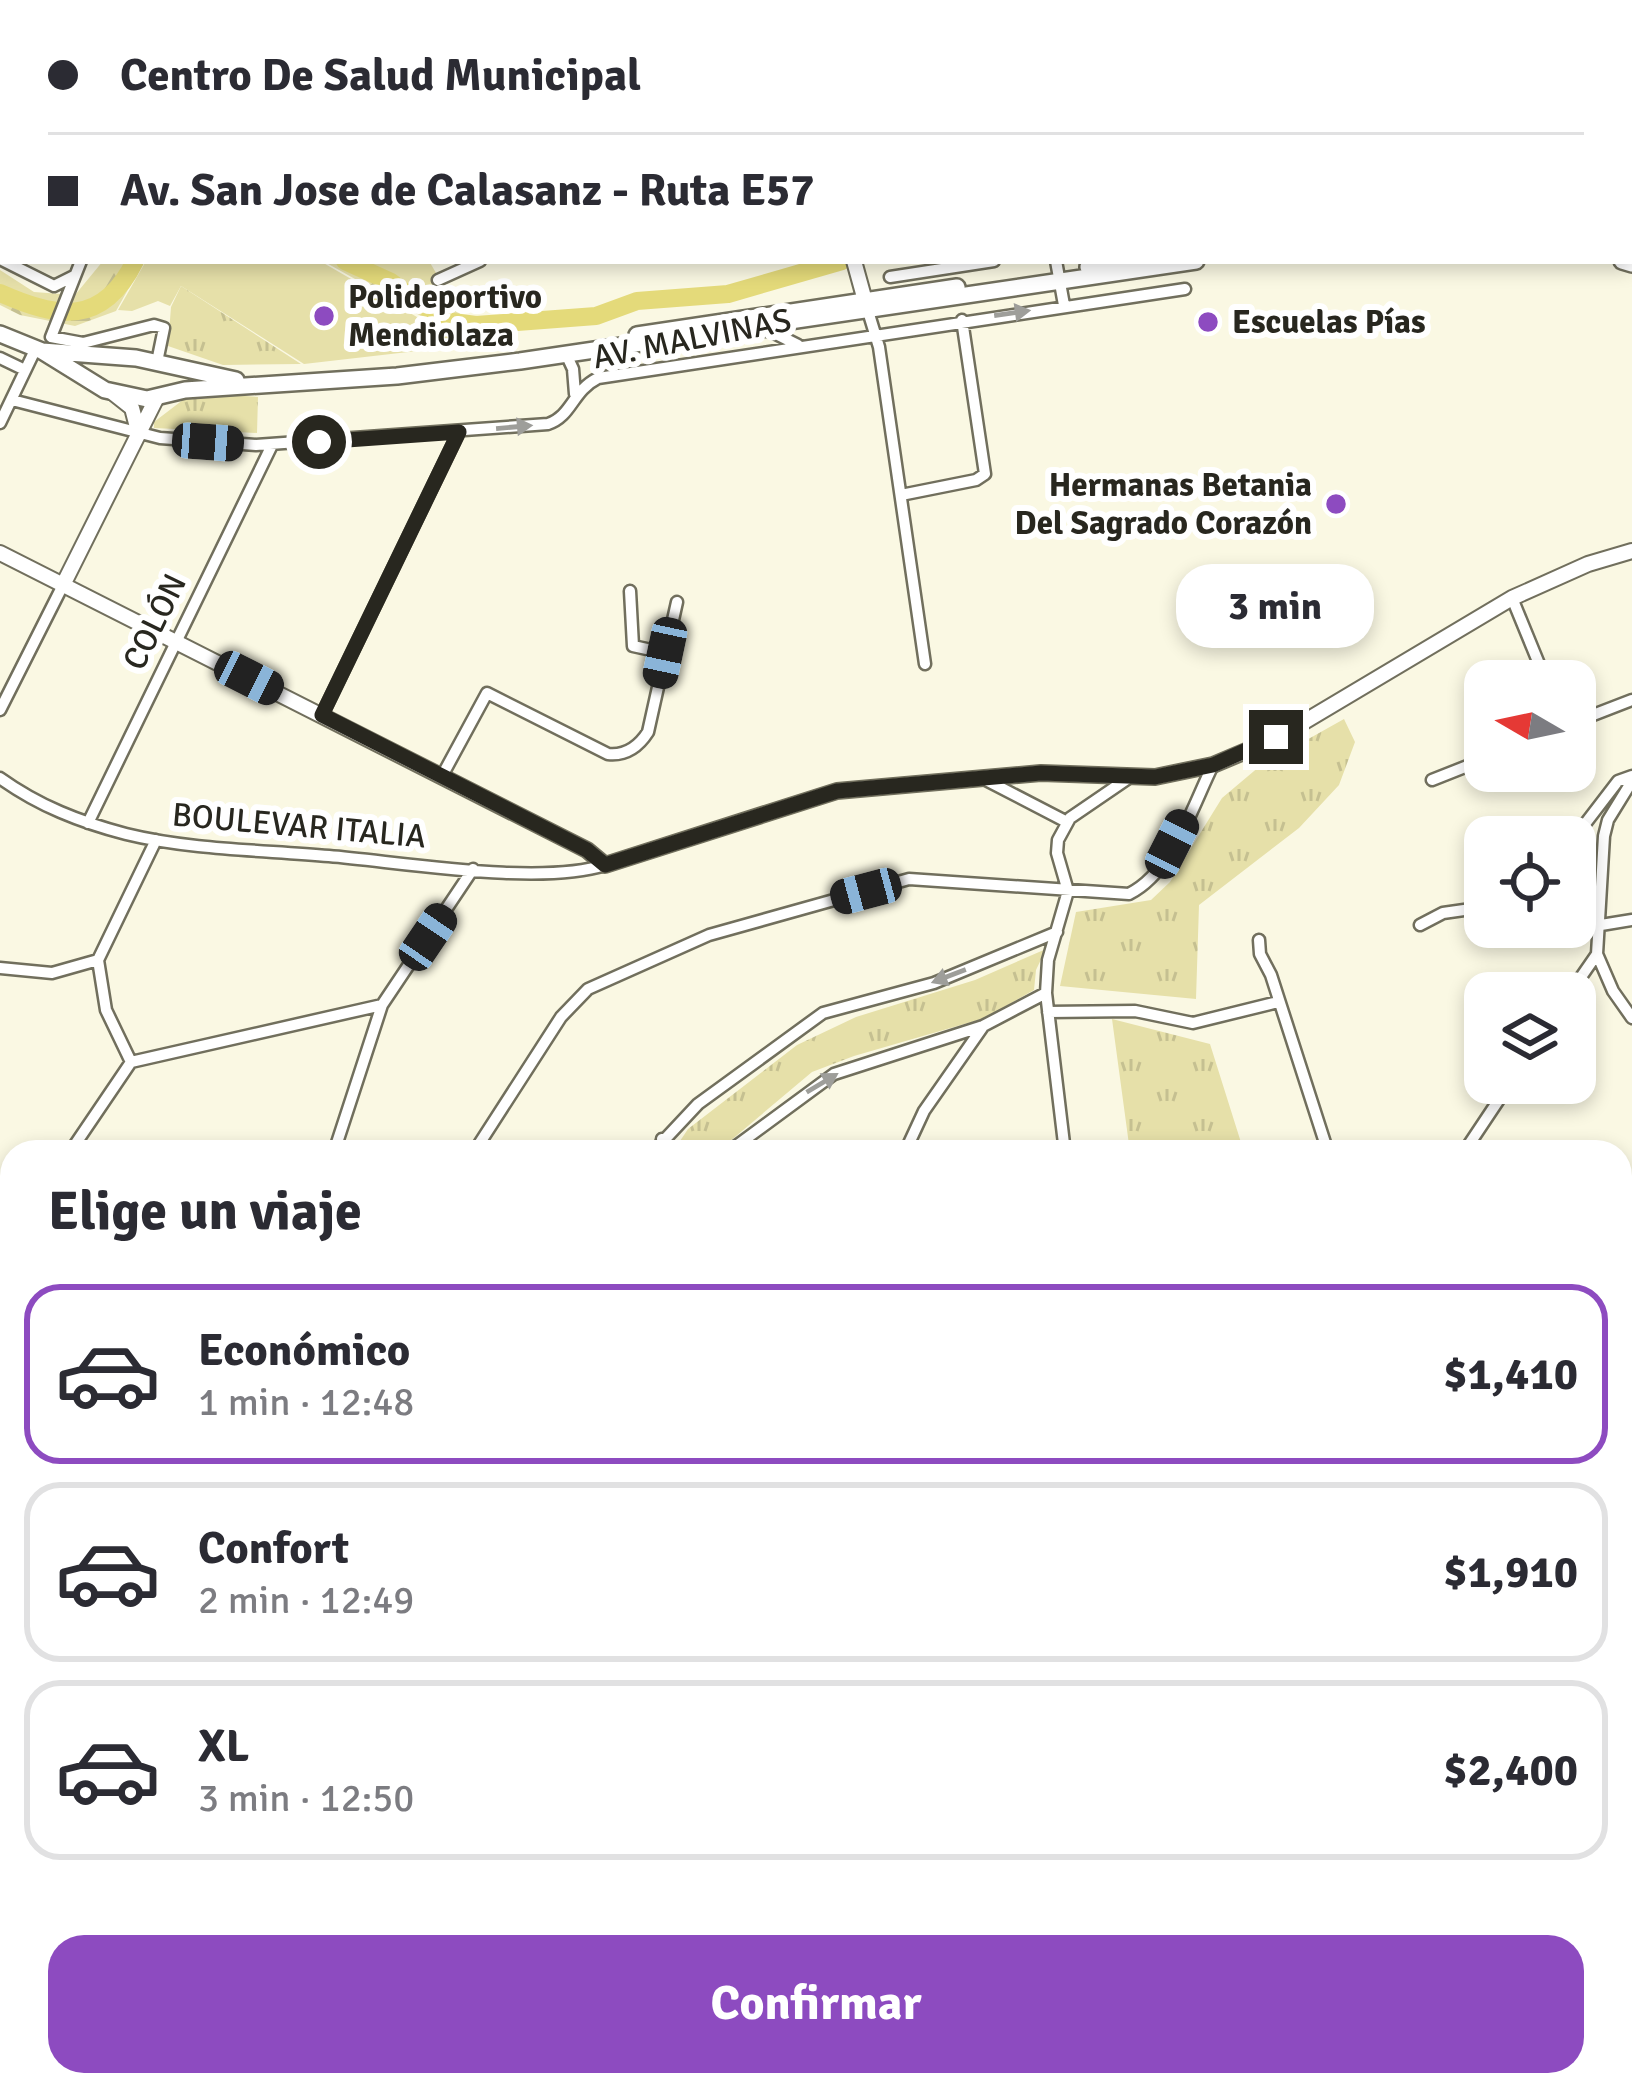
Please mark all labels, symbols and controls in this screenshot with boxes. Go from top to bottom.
text: Centro De Salud Municipal [120,48,641,103]
text: Av. San Jose de Calasanz - Ruta E57 [120,163,815,218]
place label: Polideportivo Mendiolaza [348,277,542,356]
street label: AV. MALVINAS [589,300,795,378]
place label: Escuelas Pías [1232,302,1426,343]
marker: Polideportivo Mendiolaza [311,303,337,329]
one-way arrow [993,303,1031,322]
marker: Escuelas Pías [1195,309,1221,335]
route start [292,415,346,469]
one-way arrow [496,417,533,436]
car [171,422,245,462]
place label: Hermanas Betania Del Sagrado Corazón [1015,465,1312,544]
marker: Hermanas Betania Del Sagrado Corazón [1323,491,1349,517]
callout: 3 min [1177,563,1375,647]
street label: COLÓN [114,567,196,677]
text: 3 min [1228,582,1322,630]
car [640,614,690,692]
car [209,646,289,710]
north arrow [1464,660,1596,792]
map controls [1464,660,1596,1104]
route end [1249,710,1303,764]
street label: BOULEVAR ITALIA [170,794,428,858]
car [1140,804,1204,884]
button: locate [1464,816,1596,948]
car [827,864,905,918]
car [393,897,463,977]
one-way arrow [931,968,967,987]
button: layers [1464,972,1596,1104]
one-way arrow [805,1073,839,1094]
text: Elige un viaje [48,1178,362,1245]
icon: car [54,1320,162,1428]
text: Económico [198,1323,410,1378]
text: $1,410 [1443,1347,1578,1402]
text: 1 min · 12:48 [198,1378,414,1426]
icon: car [54,1518,162,1626]
text: Confort [198,1521,349,1576]
text: $1,910 [1443,1545,1578,1600]
text: 2 min · 12:49 [198,1576,414,1624]
icon: car [54,1716,162,1824]
text: XL [198,1719,249,1774]
text: $2,400 [1443,1743,1578,1798]
text: 3 min · 12:50 [198,1774,414,1822]
button: Confirmar [48,1935,1584,2073]

